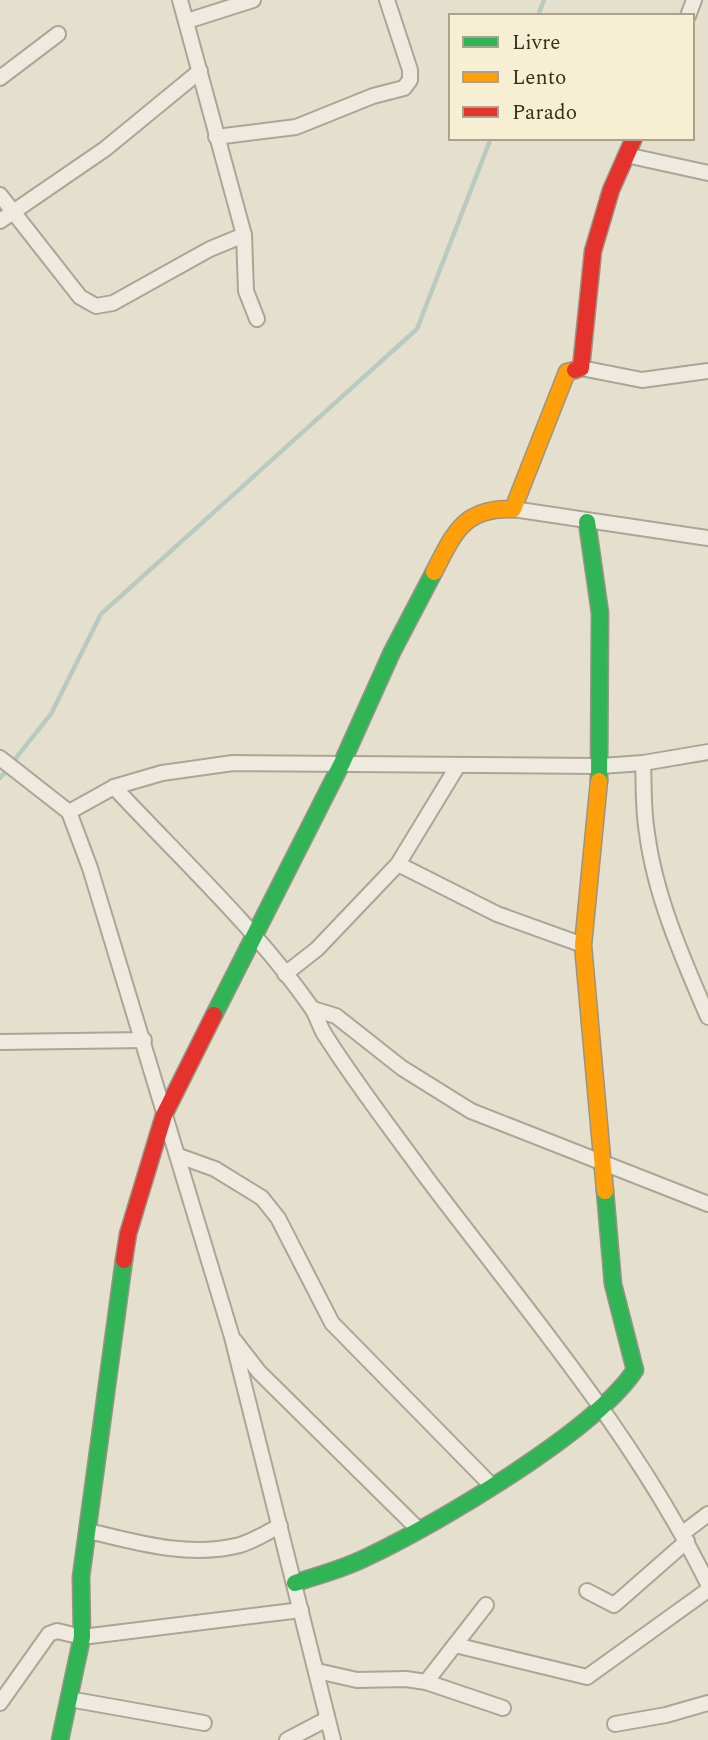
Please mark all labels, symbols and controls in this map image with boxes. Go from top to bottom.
legend [449,14,694,140]
text: Livre [512,27,560,59]
text: Lento [512,62,566,94]
text: Parado [512,97,577,129]

